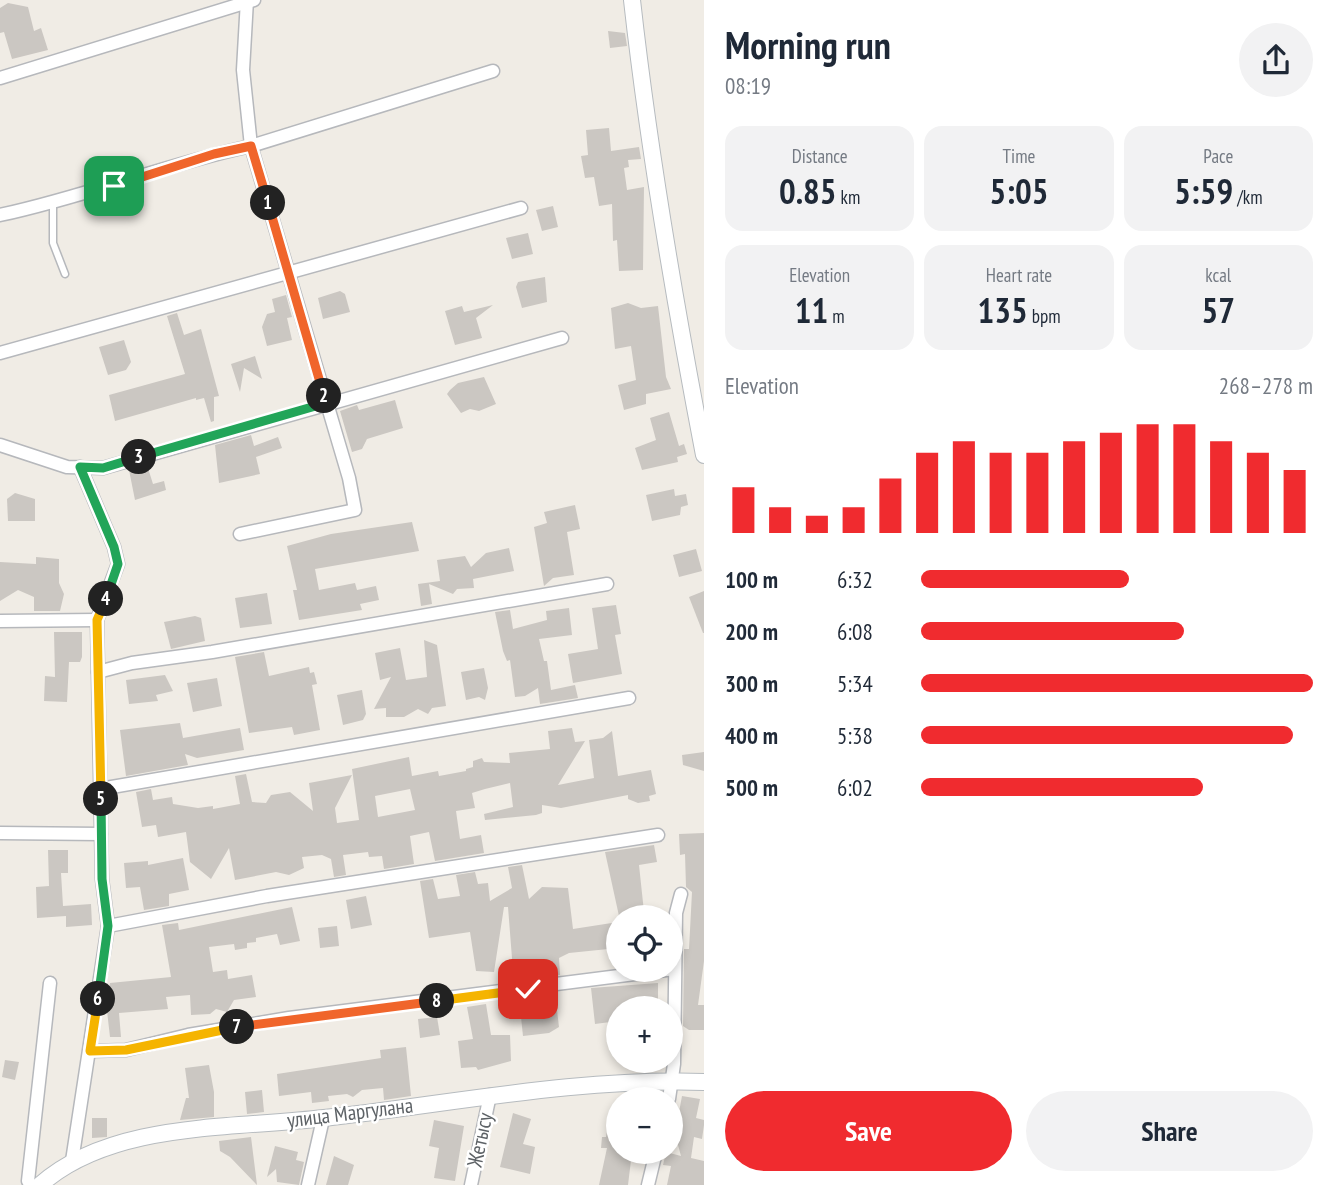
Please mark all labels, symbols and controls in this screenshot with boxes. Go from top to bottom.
text: Morning run [725,20,891,69]
button: share [1239,23,1313,97]
text: 08:19 [725,71,771,100]
text: Distance [792,144,848,168]
text: Time [1003,144,1035,168]
text: Pace [1203,144,1233,168]
pin [84,156,144,216]
icon: arrive [95,167,133,205]
text: 0.85 [779,168,837,214]
text: 5:05 [990,168,1048,214]
text: 5:59 [1174,168,1233,214]
text: km [837,185,860,209]
text: /km [1233,185,1263,209]
pin: 1 [250,186,286,220]
text: 1 [263,190,272,214]
text: Elevation [789,263,850,287]
text: Heart rate [986,263,1052,287]
text: kcal [1205,263,1231,287]
text: 11 [795,287,828,333]
text: 135 [977,287,1028,333]
text: 57 [1202,287,1235,333]
text: m [828,304,845,328]
text: bpm [1028,304,1061,328]
text: Elevation [725,371,799,400]
text: 268–278 m [1219,371,1313,400]
pin: 2 [306,378,342,414]
text: 2 [319,383,328,407]
pin: 3 [122,440,156,475]
text: 3 [134,444,143,468]
text: 100 m [725,565,778,594]
text: 6:32 [837,565,873,594]
pin: 4 [88,582,124,616]
text: 4 [101,586,110,610]
text: 200 m [725,617,778,646]
text: 6:08 [837,617,873,646]
text: 300 m [725,669,778,698]
text: 5:34 [837,669,873,698]
text: 400 m [725,721,778,750]
text: 5:38 [837,721,873,750]
text: 500 m [725,773,778,802]
text: 6:02 [837,773,873,802]
pin: 5 [84,782,119,816]
text: 5 [96,786,105,810]
map controls [606,905,683,1164]
button: locate [606,905,683,982]
pin [498,959,558,1019]
icon: check [509,970,547,1008]
pin: 6 [80,982,116,1016]
pin: 8 [420,984,454,1018]
text: 6 [93,986,102,1010]
text: 8 [432,988,441,1012]
button: + [606,996,683,1073]
pin: 7 [219,1010,254,1044]
text: 7 [232,1014,241,1038]
button: − [606,1087,683,1164]
street label: улица Маргулана [285,1091,414,1134]
button: Save [725,1091,1012,1171]
button: Share [1026,1091,1313,1171]
street label: Жетысу [460,1110,498,1171]

